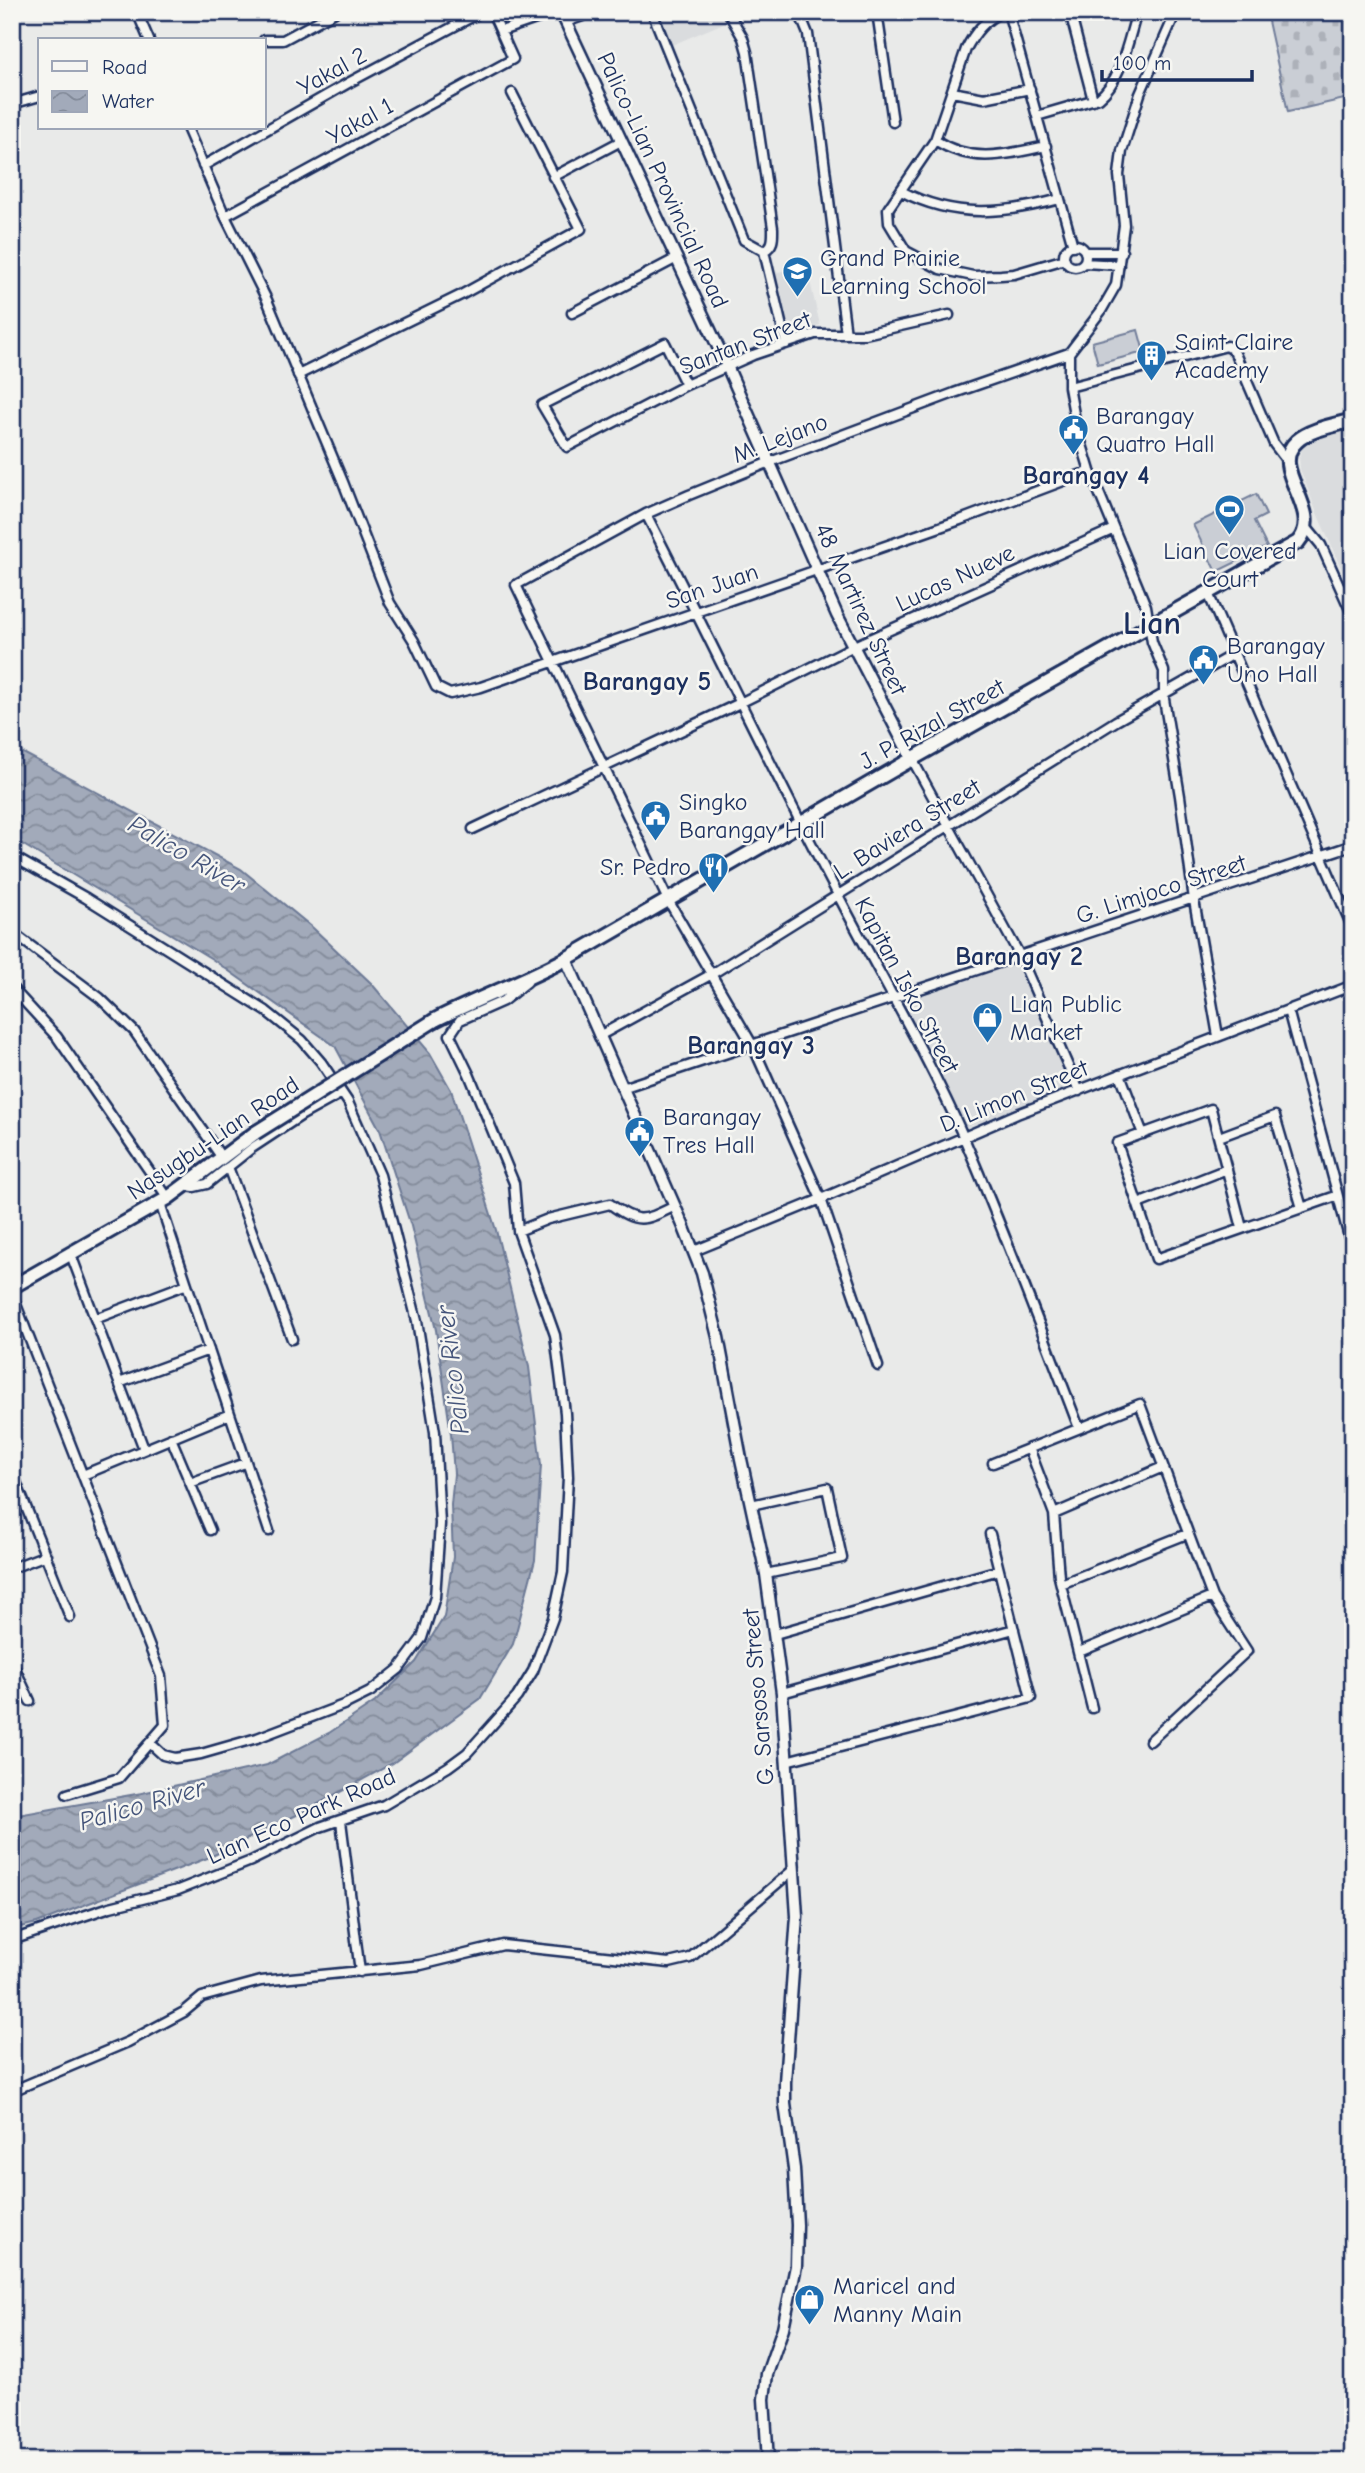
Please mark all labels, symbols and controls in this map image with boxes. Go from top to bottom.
legend [38,38,266,130]
scale bar [1102,38,1253,82]
street label: Yakal 2 [293,41,371,101]
street label: Palico-Lian Provincial Road [591,48,735,312]
text: 100 m [1113,51,1171,75]
text: Road [102,55,147,79]
text: Water [102,89,155,113]
street label: Yakal 1 [322,91,398,151]
place label: Grand Prairie Learning School [820,244,987,300]
school or university icon: Grand Prairie Learning School [780,255,814,299]
street label: Santan Street [675,305,816,381]
place label: Saint Claire Academy [1175,328,1293,384]
building icon: Saint Claire Academy [1135,339,1169,383]
place label: Barangay Quatro Hall [1096,402,1215,458]
street label: M. Lejano [729,407,831,469]
public building icon: Barangay Quatro Hall [1056,413,1090,457]
district label: Barangay 4 [1023,461,1149,491]
sports icon: Lian Covered Court [1213,492,1247,536]
street label: 48 Martirez Street [809,519,913,700]
place label: Lian Covered Court [1163,537,1297,593]
street label: Lucas Nueve [891,538,1019,618]
street label: San Juan [662,557,762,615]
district label: Lian [1123,605,1181,642]
place label: Barangay Uno Hall [1227,632,1325,688]
public building icon: Barangay Uno Hall [1187,643,1221,687]
district label: Barangay 5 [583,667,711,697]
street label: J. P. Rizal Street [855,672,1010,775]
street label: L. Baviera Street [828,772,987,885]
place label: Singko Barangay Hall [679,788,825,844]
public building icon: Singko Barangay Hall [639,799,673,843]
water label: Palico River [123,809,252,901]
street label: G. Limjoco Street [1073,848,1251,930]
restaurant icon: Sr. Pedro [697,850,731,894]
place label: Sr. Pedro [600,853,691,881]
street label: Kapitan Isko Street [849,892,966,1079]
district label: Barangay 2 [955,942,1083,972]
place label: Lian Public Market [1010,990,1122,1046]
shop icon: Lian Public Market [970,1001,1004,1045]
district label: Barangay 3 [687,1031,815,1061]
street label: D. Limon Street [936,1053,1093,1138]
street label: Nasugbu-Lian Road [122,1070,304,1206]
place label: Barangay Tres Hall [663,1103,761,1159]
public building icon: Barangay Tres Hall [623,1114,657,1158]
water label: Palico River [430,1302,476,1436]
street label: G. Sarsoso Street [736,1606,780,1786]
street label: Lian Eco Park Road [202,1762,400,1870]
water label: Palico River [76,1772,210,1837]
place label: Maricel and Manny Main [833,2272,962,2328]
shop icon: Maricel and Manny Main [793,2283,827,2327]

